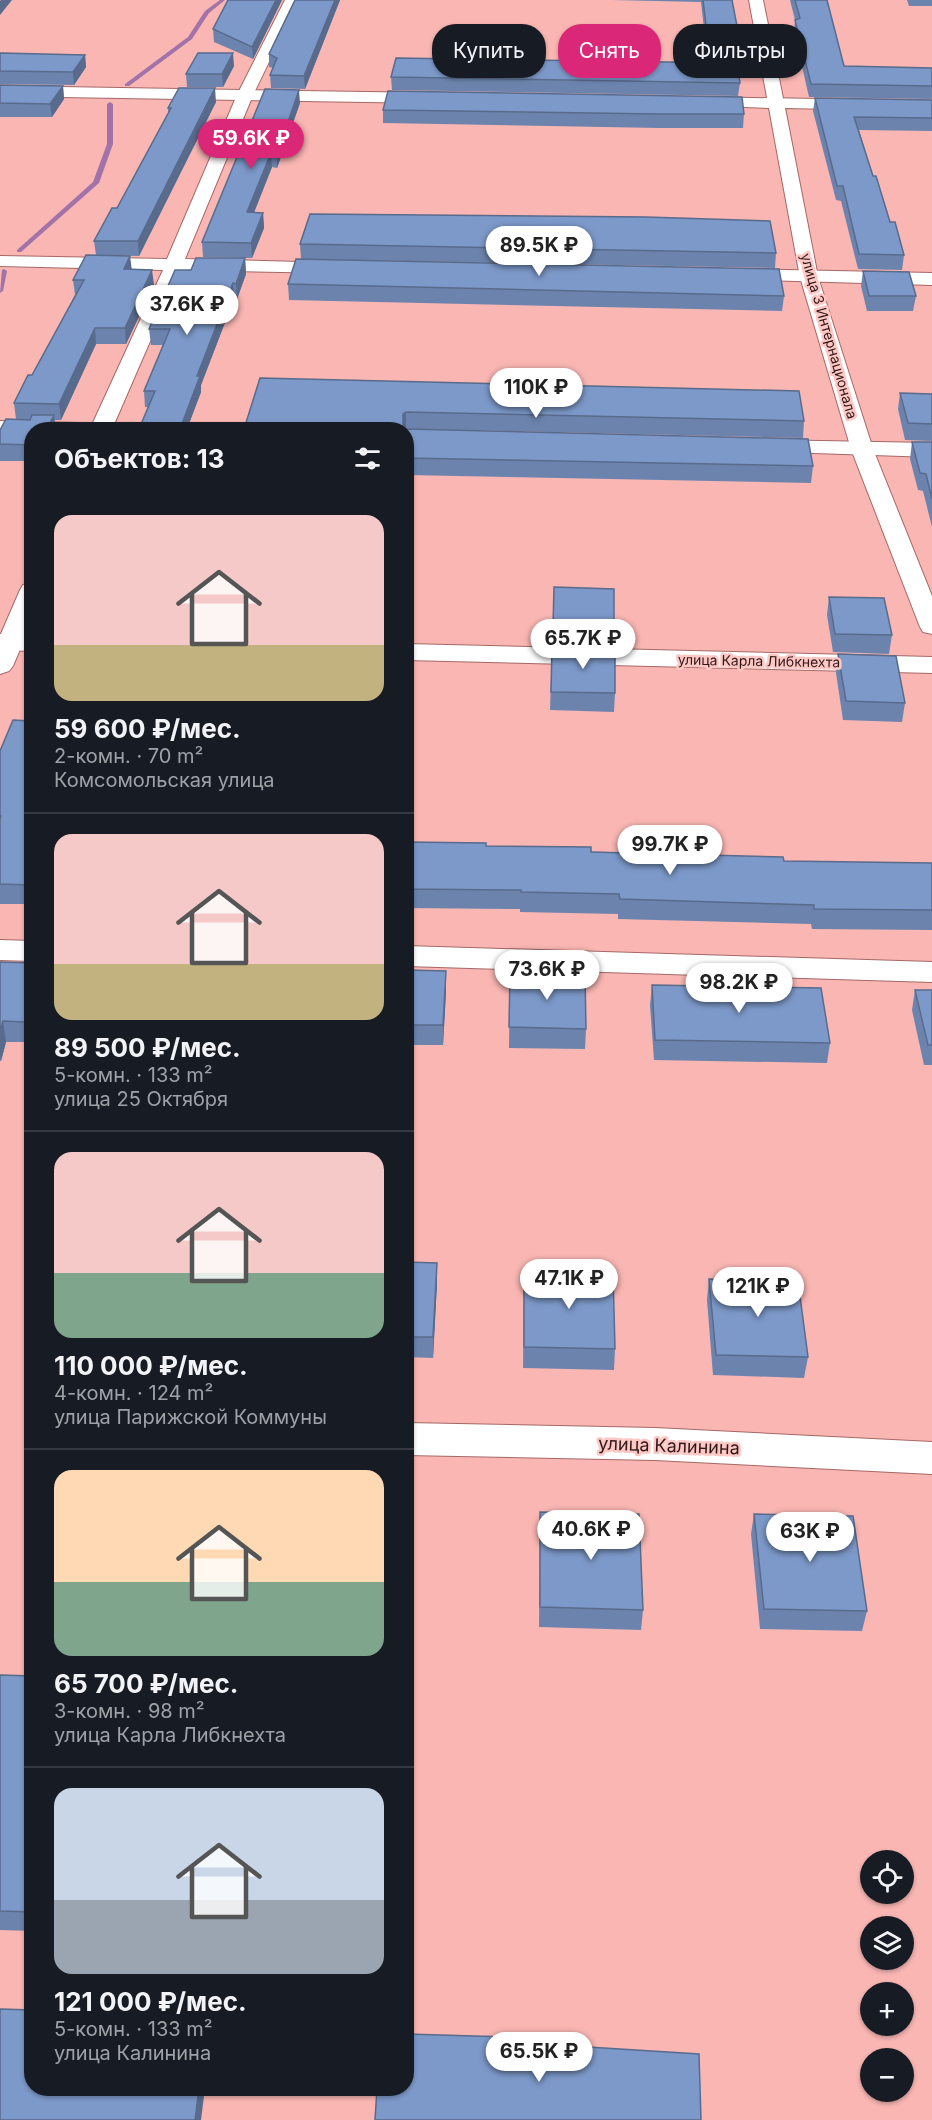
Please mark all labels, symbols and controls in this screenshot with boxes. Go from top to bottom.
chip: Купить [432,24,546,78]
chip: Снять [558,24,661,78]
chip: Фильтры [673,24,807,78]
pin: 59.6K ₽ [196,119,306,170]
text: 59.6K ₽ [212,126,290,150]
pin: 89.5K ₽ [484,226,594,277]
text: 89.5K ₽ [500,233,578,257]
street label: улица 3 Интернационала [798,251,861,421]
pin: 37.6K ₽ [132,285,242,336]
text: 37.6K ₽ [149,292,225,316]
pin: 110K ₽ [487,368,585,419]
text: 110K ₽ [504,375,568,399]
icon: filters [351,442,384,475]
text: Объектов: 13 [54,443,225,474]
icon: home [165,554,273,662]
pin: 65.7K ₽ [528,619,638,670]
text: 65.7K ₽ [544,626,622,650]
street label: улица Карла Либкнехта [678,651,840,670]
text: 59 600 ₽/мес. [54,713,241,744]
text: 2-комн. · 70 m² [54,744,203,768]
text: Комсомольская улица [54,768,275,792]
pin: 99.7K ₽ [615,825,725,876]
text: 99.7K ₽ [631,832,709,856]
icon: home [165,873,273,981]
pin: 73.6K ₽ [492,950,602,1001]
text: 73.6K ₽ [509,957,585,981]
pin: 98.2K ₽ [684,963,794,1014]
text: 98.2K ₽ [700,970,778,994]
text: 89 500 ₽/мес. [54,1032,241,1063]
text: 5-комн. · 133 m² [54,1063,213,1087]
text: улица 25 Октября [54,1087,228,1111]
icon: home [165,1191,273,1299]
pin: 47.1K ₽ [514,1259,624,1310]
text: 47.1K ₽ [534,1266,604,1290]
pin: 121K ₽ [709,1267,807,1318]
text: 121K ₽ [726,1274,790,1298]
text: 110 000 ₽/мес. [54,1350,248,1381]
text: 4-комн. · 124 m² [54,1381,213,1405]
text: улица Парижской Коммуны [54,1405,327,1429]
street label: улица Калинина [598,1433,740,1458]
icon: home [165,1509,273,1617]
pin: 40.6K ₽ [536,1510,646,1561]
pin: 63K ₽ [768,1512,852,1563]
text: 40.6K ₽ [551,1517,631,1541]
text: 63K ₽ [780,1519,840,1543]
text: 65 700 ₽/мес. [54,1668,239,1699]
text: 3-комн. · 98 m² [54,1699,205,1723]
text: улица Карла Либкнехта [54,1723,286,1747]
icon: home [165,1827,273,1935]
map controls [860,1850,914,2102]
button: locate [860,1850,914,1904]
button: layers [860,1916,914,1970]
button: + [860,1982,914,2036]
text: 121 000 ₽/мес. [54,1986,247,2017]
text: 5-комн. · 133 m² [54,2017,213,2041]
pin: 65.5K ₽ [484,2032,594,2083]
text: 65.5K ₽ [500,2039,578,2063]
text: улица Калинина [54,2041,211,2065]
button: − [860,2048,914,2102]

